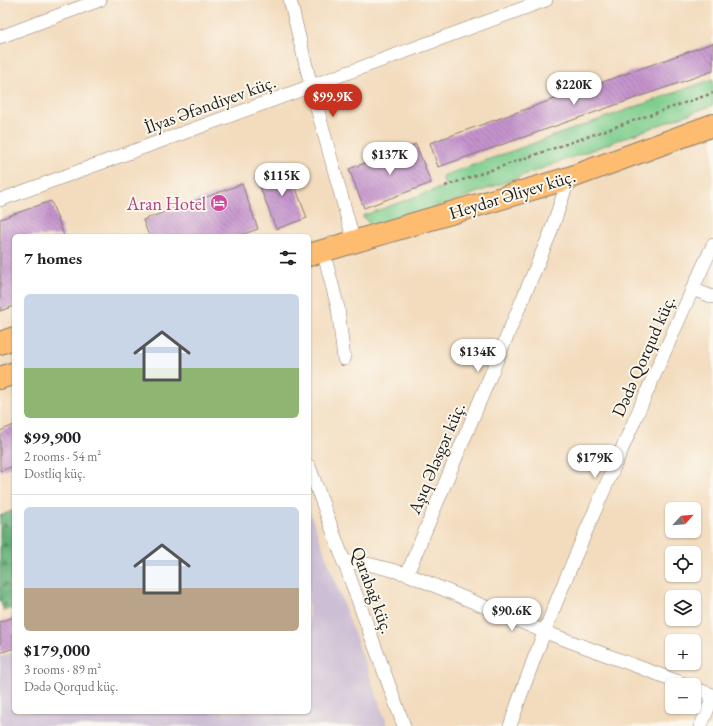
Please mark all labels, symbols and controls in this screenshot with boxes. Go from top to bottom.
street label: İlyas Əfəndiyev küç. [141,70,279,138]
pin: $220K [546,72,602,106]
text: $220K [556,76,592,93]
pin: $99.9K [300,84,366,118]
text: $99.9K [313,88,353,105]
pin: $137K [362,142,418,176]
text: $137K [372,146,408,163]
pin: $115K [254,163,310,197]
street label: Heydər Əliyev küç. [446,164,578,224]
text: $115K [264,167,300,184]
place label: Aran Hotel [126,192,206,215]
hotel icon: Aran Hotel [209,193,229,213]
text: 7 homes [24,247,82,269]
icon: filters [277,247,299,269]
street label: Dədə Qorqud küç. [606,292,680,420]
icon: home [126,320,198,392]
pin: $134K [450,339,506,373]
text: $134K [460,343,496,360]
street label: Aşıq Ələsgər küç. [402,399,470,518]
text: $99,900 [24,426,81,448]
pin: $179K [567,445,623,479]
text: 2 rooms · 54 m² [24,448,101,465]
text: $179K [577,449,613,466]
text: Dostliq küç. [24,465,85,482]
north arrow [665,502,701,538]
map controls [665,502,701,714]
icon: home [126,533,198,605]
street label: Qarabağ küç. [347,543,399,637]
button: locate [665,546,701,582]
button: layers [665,590,701,626]
pin: $90.6K [479,598,545,632]
text: $90.6K [492,602,532,619]
button: + [665,634,701,670]
text: $179,000 [24,639,90,661]
text: 3 rooms · 89 m² [24,661,101,678]
text: Dədə Qorqud küç. [24,678,118,695]
button: − [665,678,701,714]

